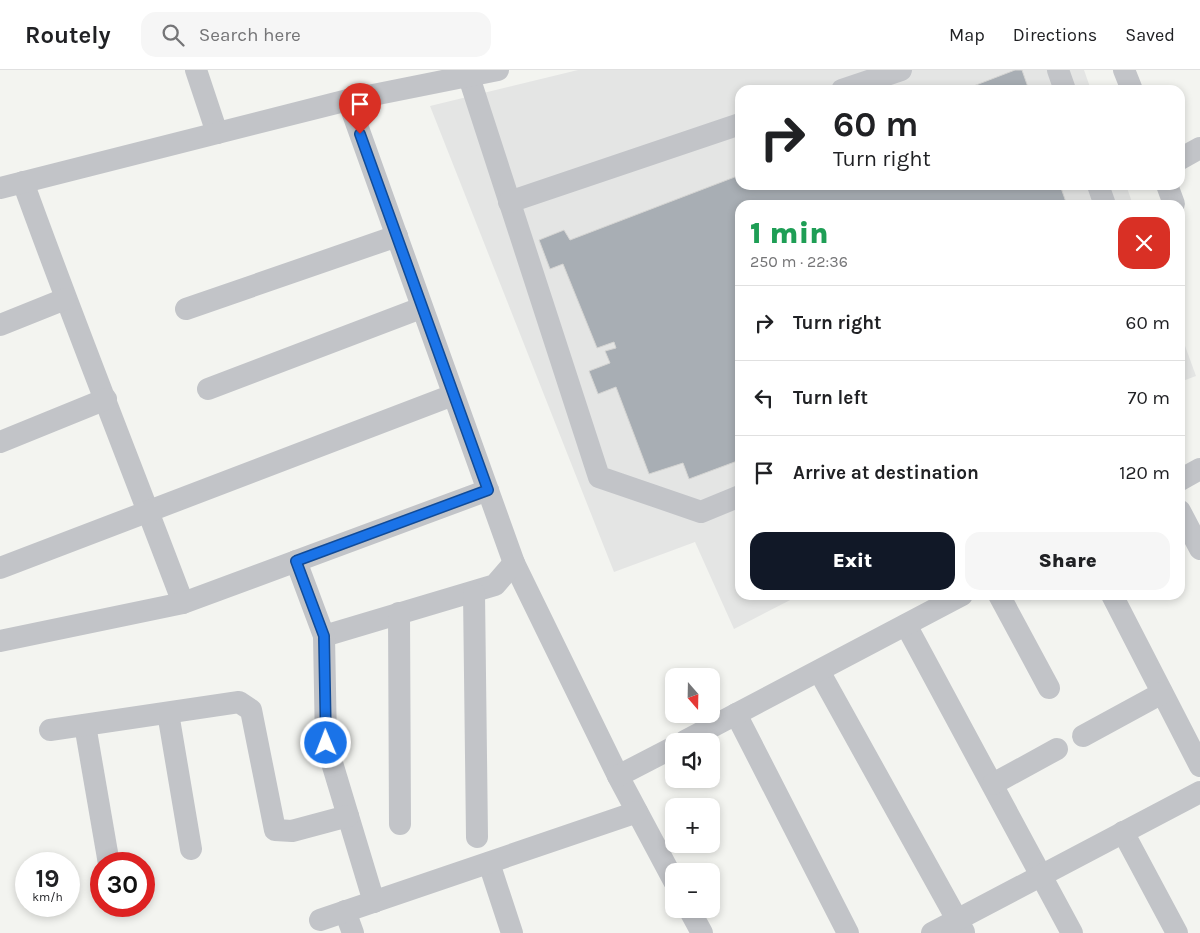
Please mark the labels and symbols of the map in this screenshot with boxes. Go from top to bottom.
pin [339,83,381,134]
north arrow [665,668,720,722]
position arrow [299,716,351,768]
speed limit sign: 30 [90,852,155,917]

